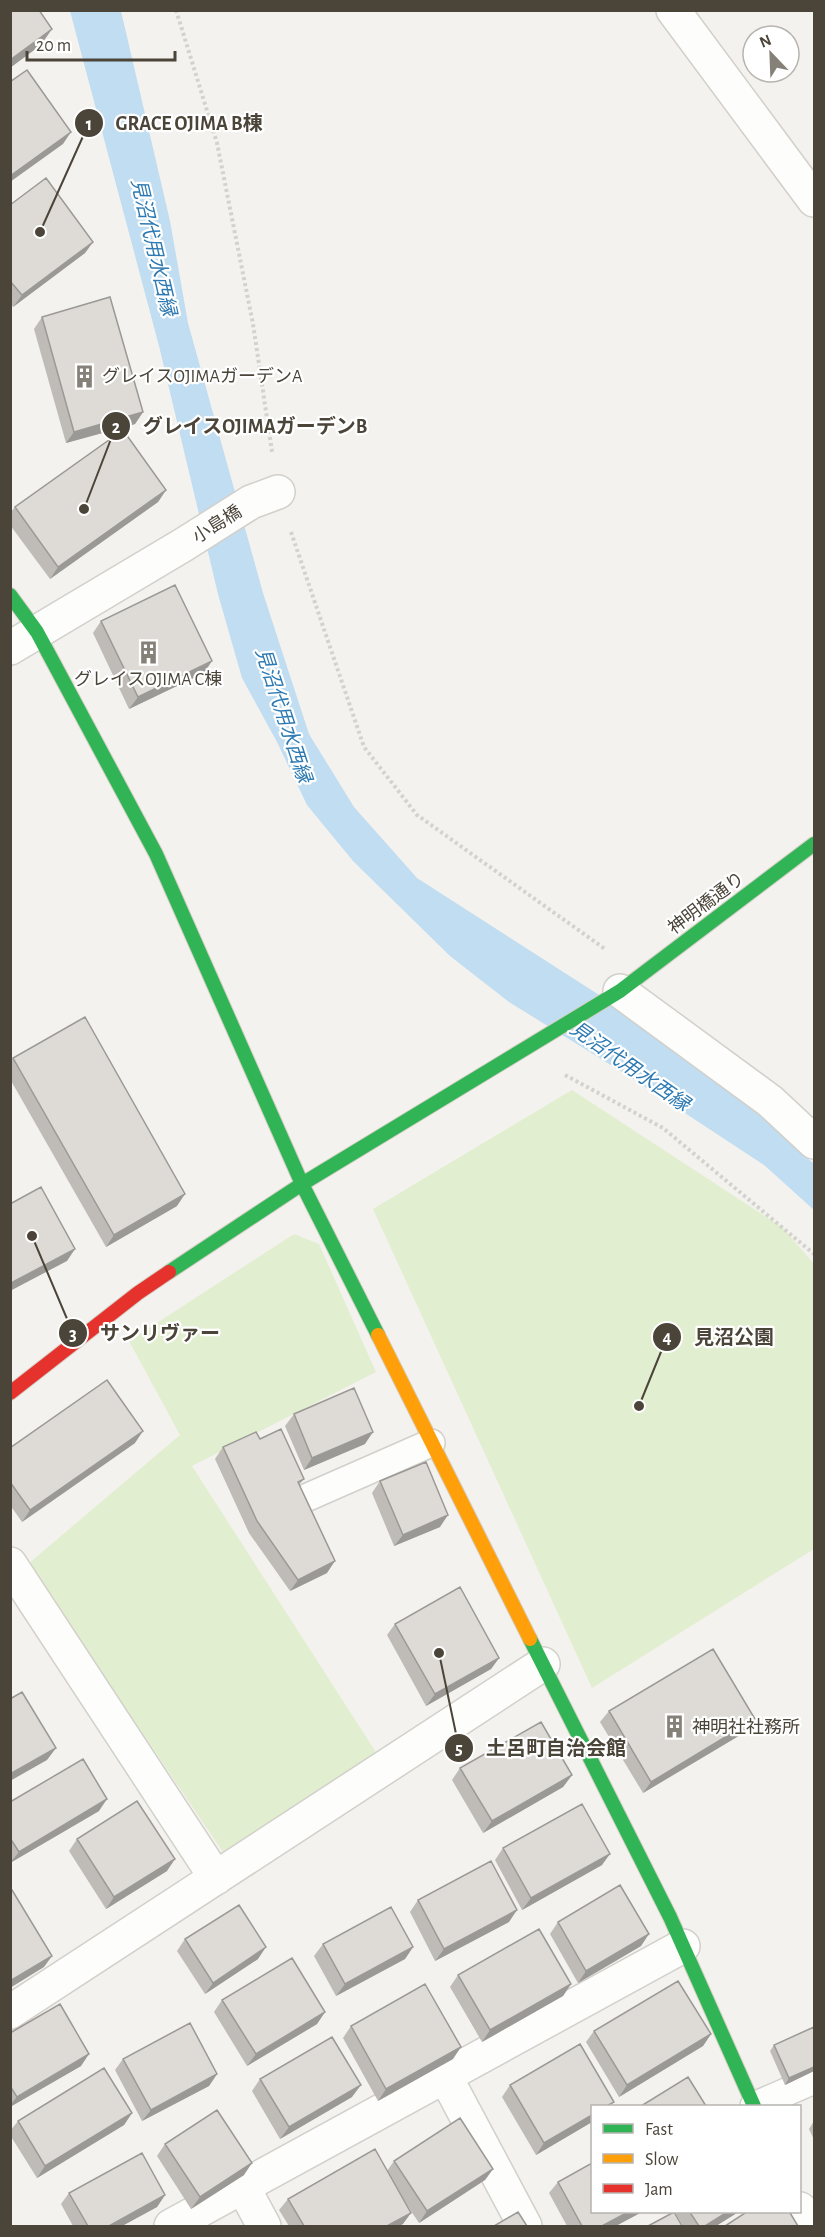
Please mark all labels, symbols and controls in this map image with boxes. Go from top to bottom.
scale bar [27,24,176,62]
north arrow [741,24,801,84]
text: N [757,32,774,51]
text: 20 m [36,37,71,55]
callout: GRACE OJIMA B棟 [74,104,275,142]
text: GRACE OJIMA B棟 [115,112,263,134]
text: 1 [86,116,92,134]
water label: 見沼代用水西縁 [128,177,180,320]
building icon: グレイスOJIMAガーデンA [71,363,97,389]
place label: グレイスOJIMAガーデンA [102,366,303,386]
callout: グレイスOJIMAガーデンB [101,407,380,445]
text: グレイスOJIMAガーデンB [143,415,367,437]
text: 2 [112,419,121,437]
street label: 小島橋 [189,501,245,547]
building icon: グレイスOJIMA C棟 [135,640,161,666]
water label: 見沼代用水西縁 [252,645,316,787]
place label: グレイスOJIMA C棟 [74,669,222,689]
street label: 神明橋通り [665,869,748,938]
water label: 見沼代用水西縁 [566,1018,695,1116]
callout: サンリヴァー [58,1314,232,1352]
callout: 見沼公園 [652,1318,786,1356]
text: サンリヴァー [100,1322,220,1344]
text: 3 [69,1326,77,1344]
text: 見沼公園 [694,1327,774,1348]
text: 4 [662,1329,672,1347]
building icon: 神明社社務所 [661,1714,687,1740]
place label: 神明社社務所 [692,1718,800,1737]
callout: 土呂町自治会館 [444,1729,638,1767]
text: 土呂町自治会館 [486,1738,626,1759]
text: 5 [455,1740,463,1758]
legend [591,2105,801,2213]
text: Fast [645,2121,673,2139]
text: Slow [645,2151,678,2169]
text: Jam [645,2181,673,2199]

